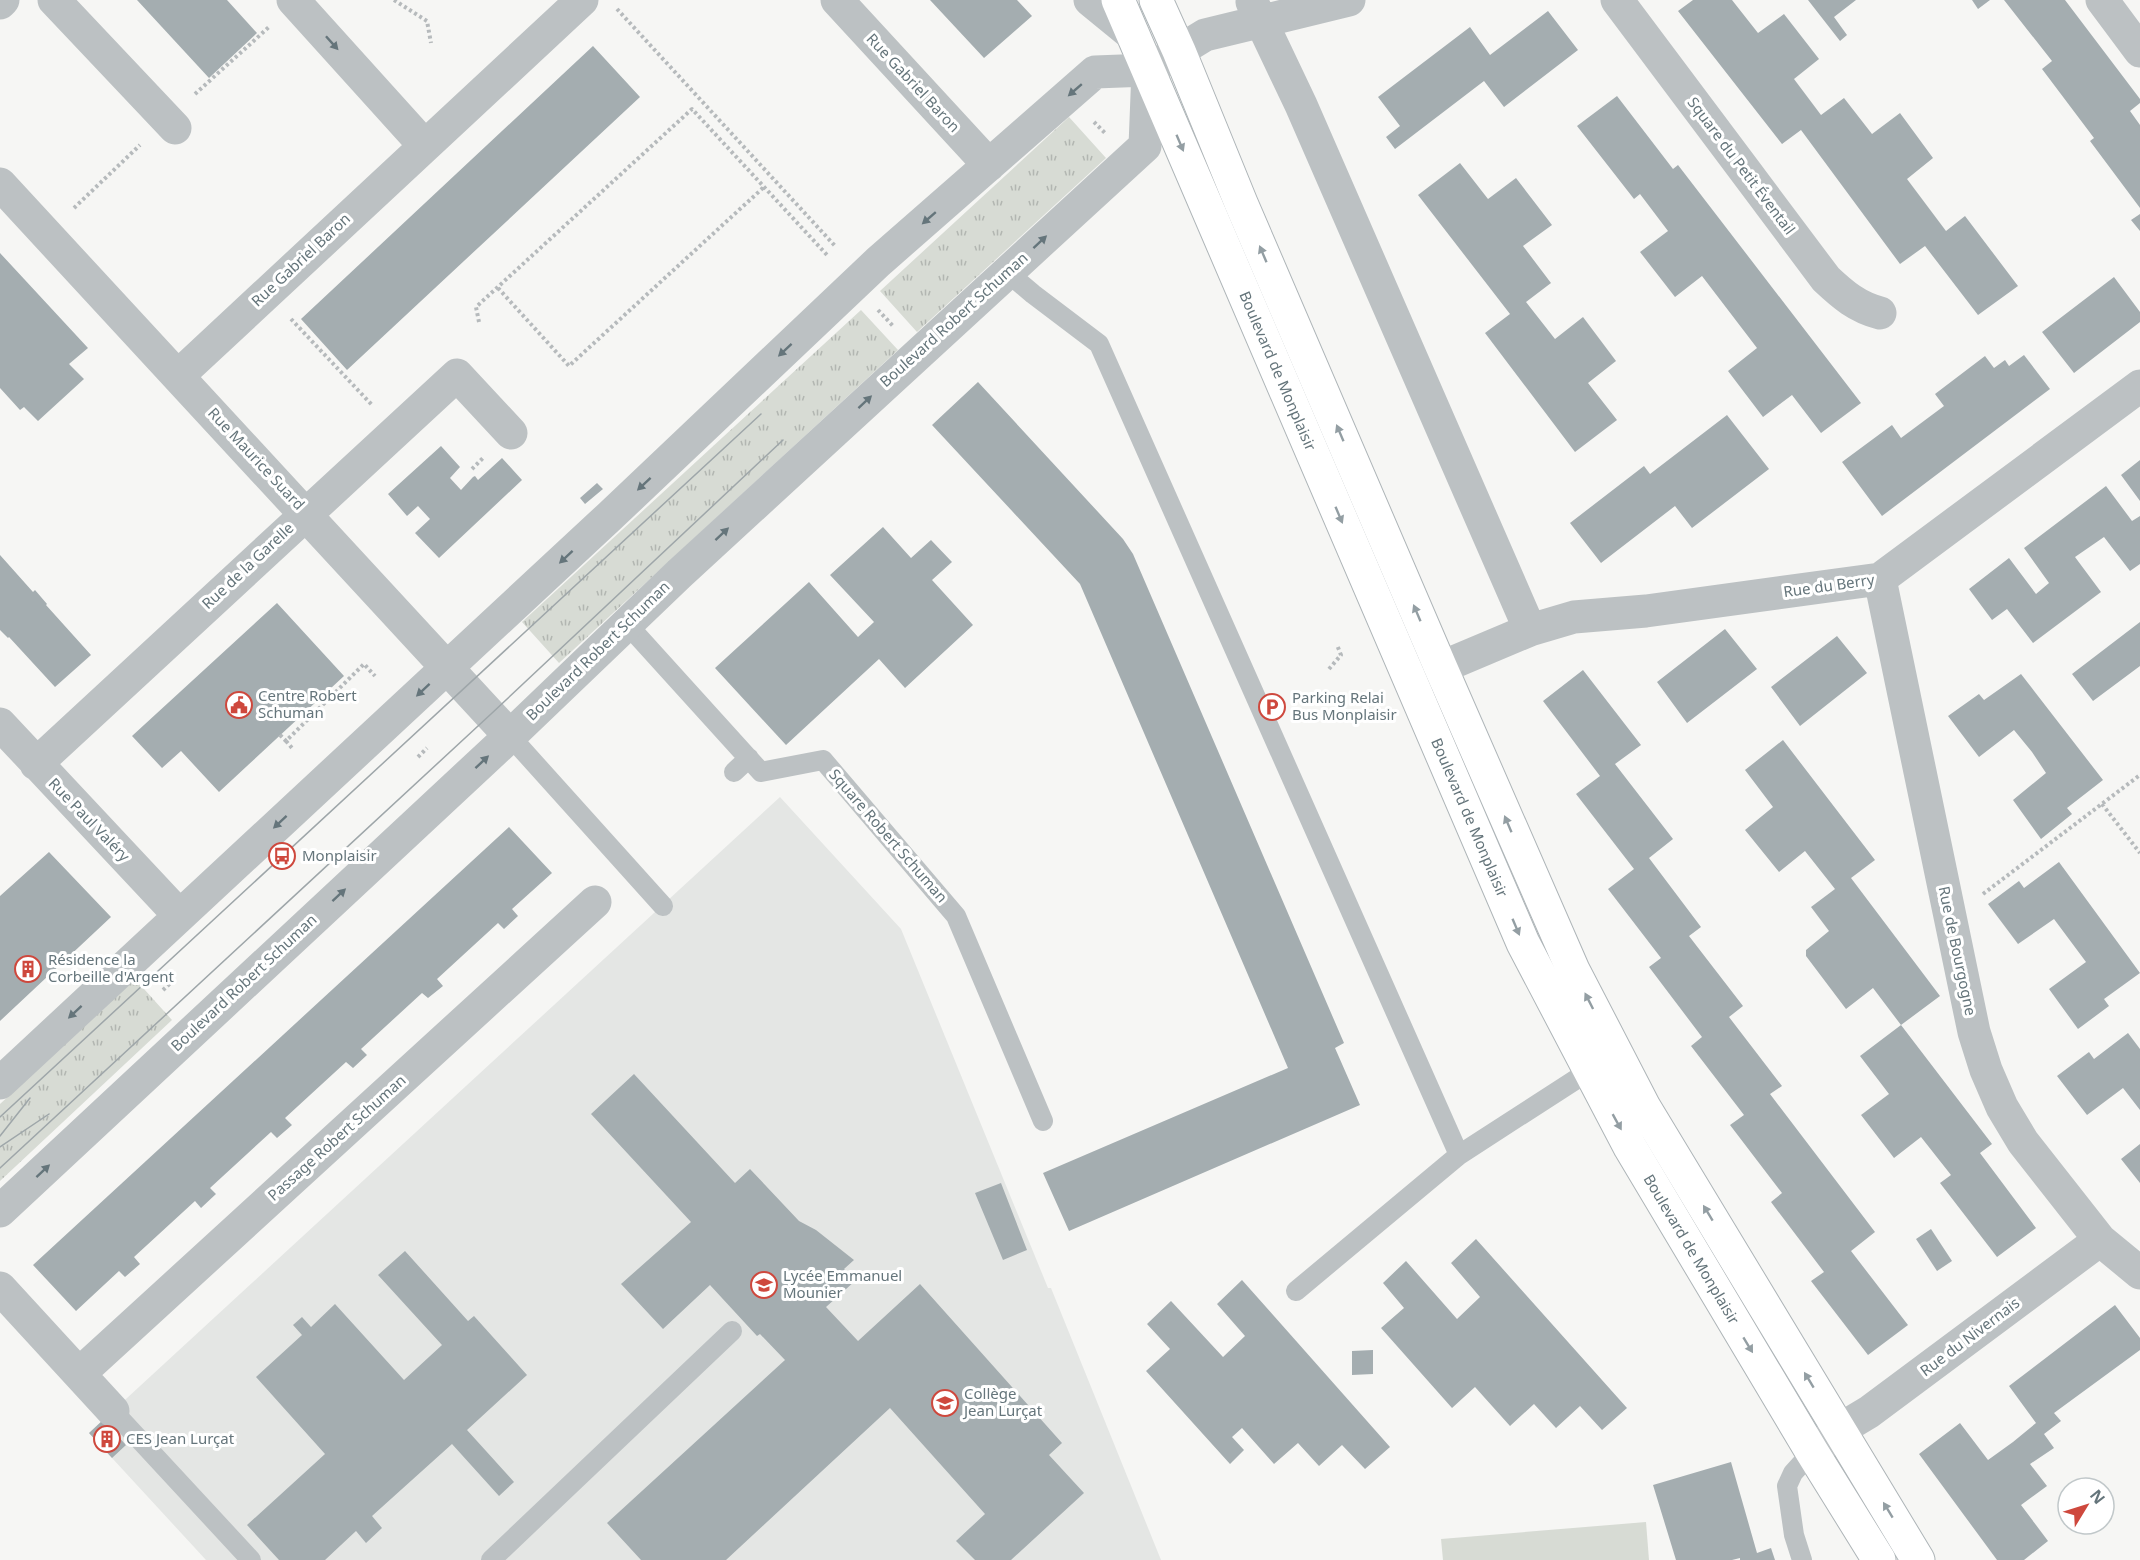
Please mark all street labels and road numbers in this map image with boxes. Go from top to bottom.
street label: Rue Gabriel Baron [863,29,965,136]
street label: Square du Petit Éventail [1683,93,1800,238]
street label: Rue Gabriel Baron [247,208,354,310]
street label: Boulevard Robert Schuman [875,247,1032,391]
street label: Boulevard de Monplaisir [1235,288,1321,454]
street label: Rue Maurice Suard [204,403,309,514]
street label: Rue de la Garelle [197,518,298,613]
street label: Rue du Berry [1782,569,1876,601]
street label: Boulevard Robert Schuman [521,576,673,724]
street label: Boulevard de Monplaisir [1427,735,1513,900]
street label: Square Robert Schuman [825,764,952,906]
street label: Rue Paul Valéry [45,773,135,866]
street label: Rue de Bourgogne [1934,884,1981,1017]
street label: Boulevard Robert Schuman [166,909,321,1055]
street label: Passage Robert Schuman [263,1070,410,1205]
street label: Boulevard de Monplaisir [1639,1170,1745,1328]
street label: Rue du Nivernais [1916,1292,2023,1380]

